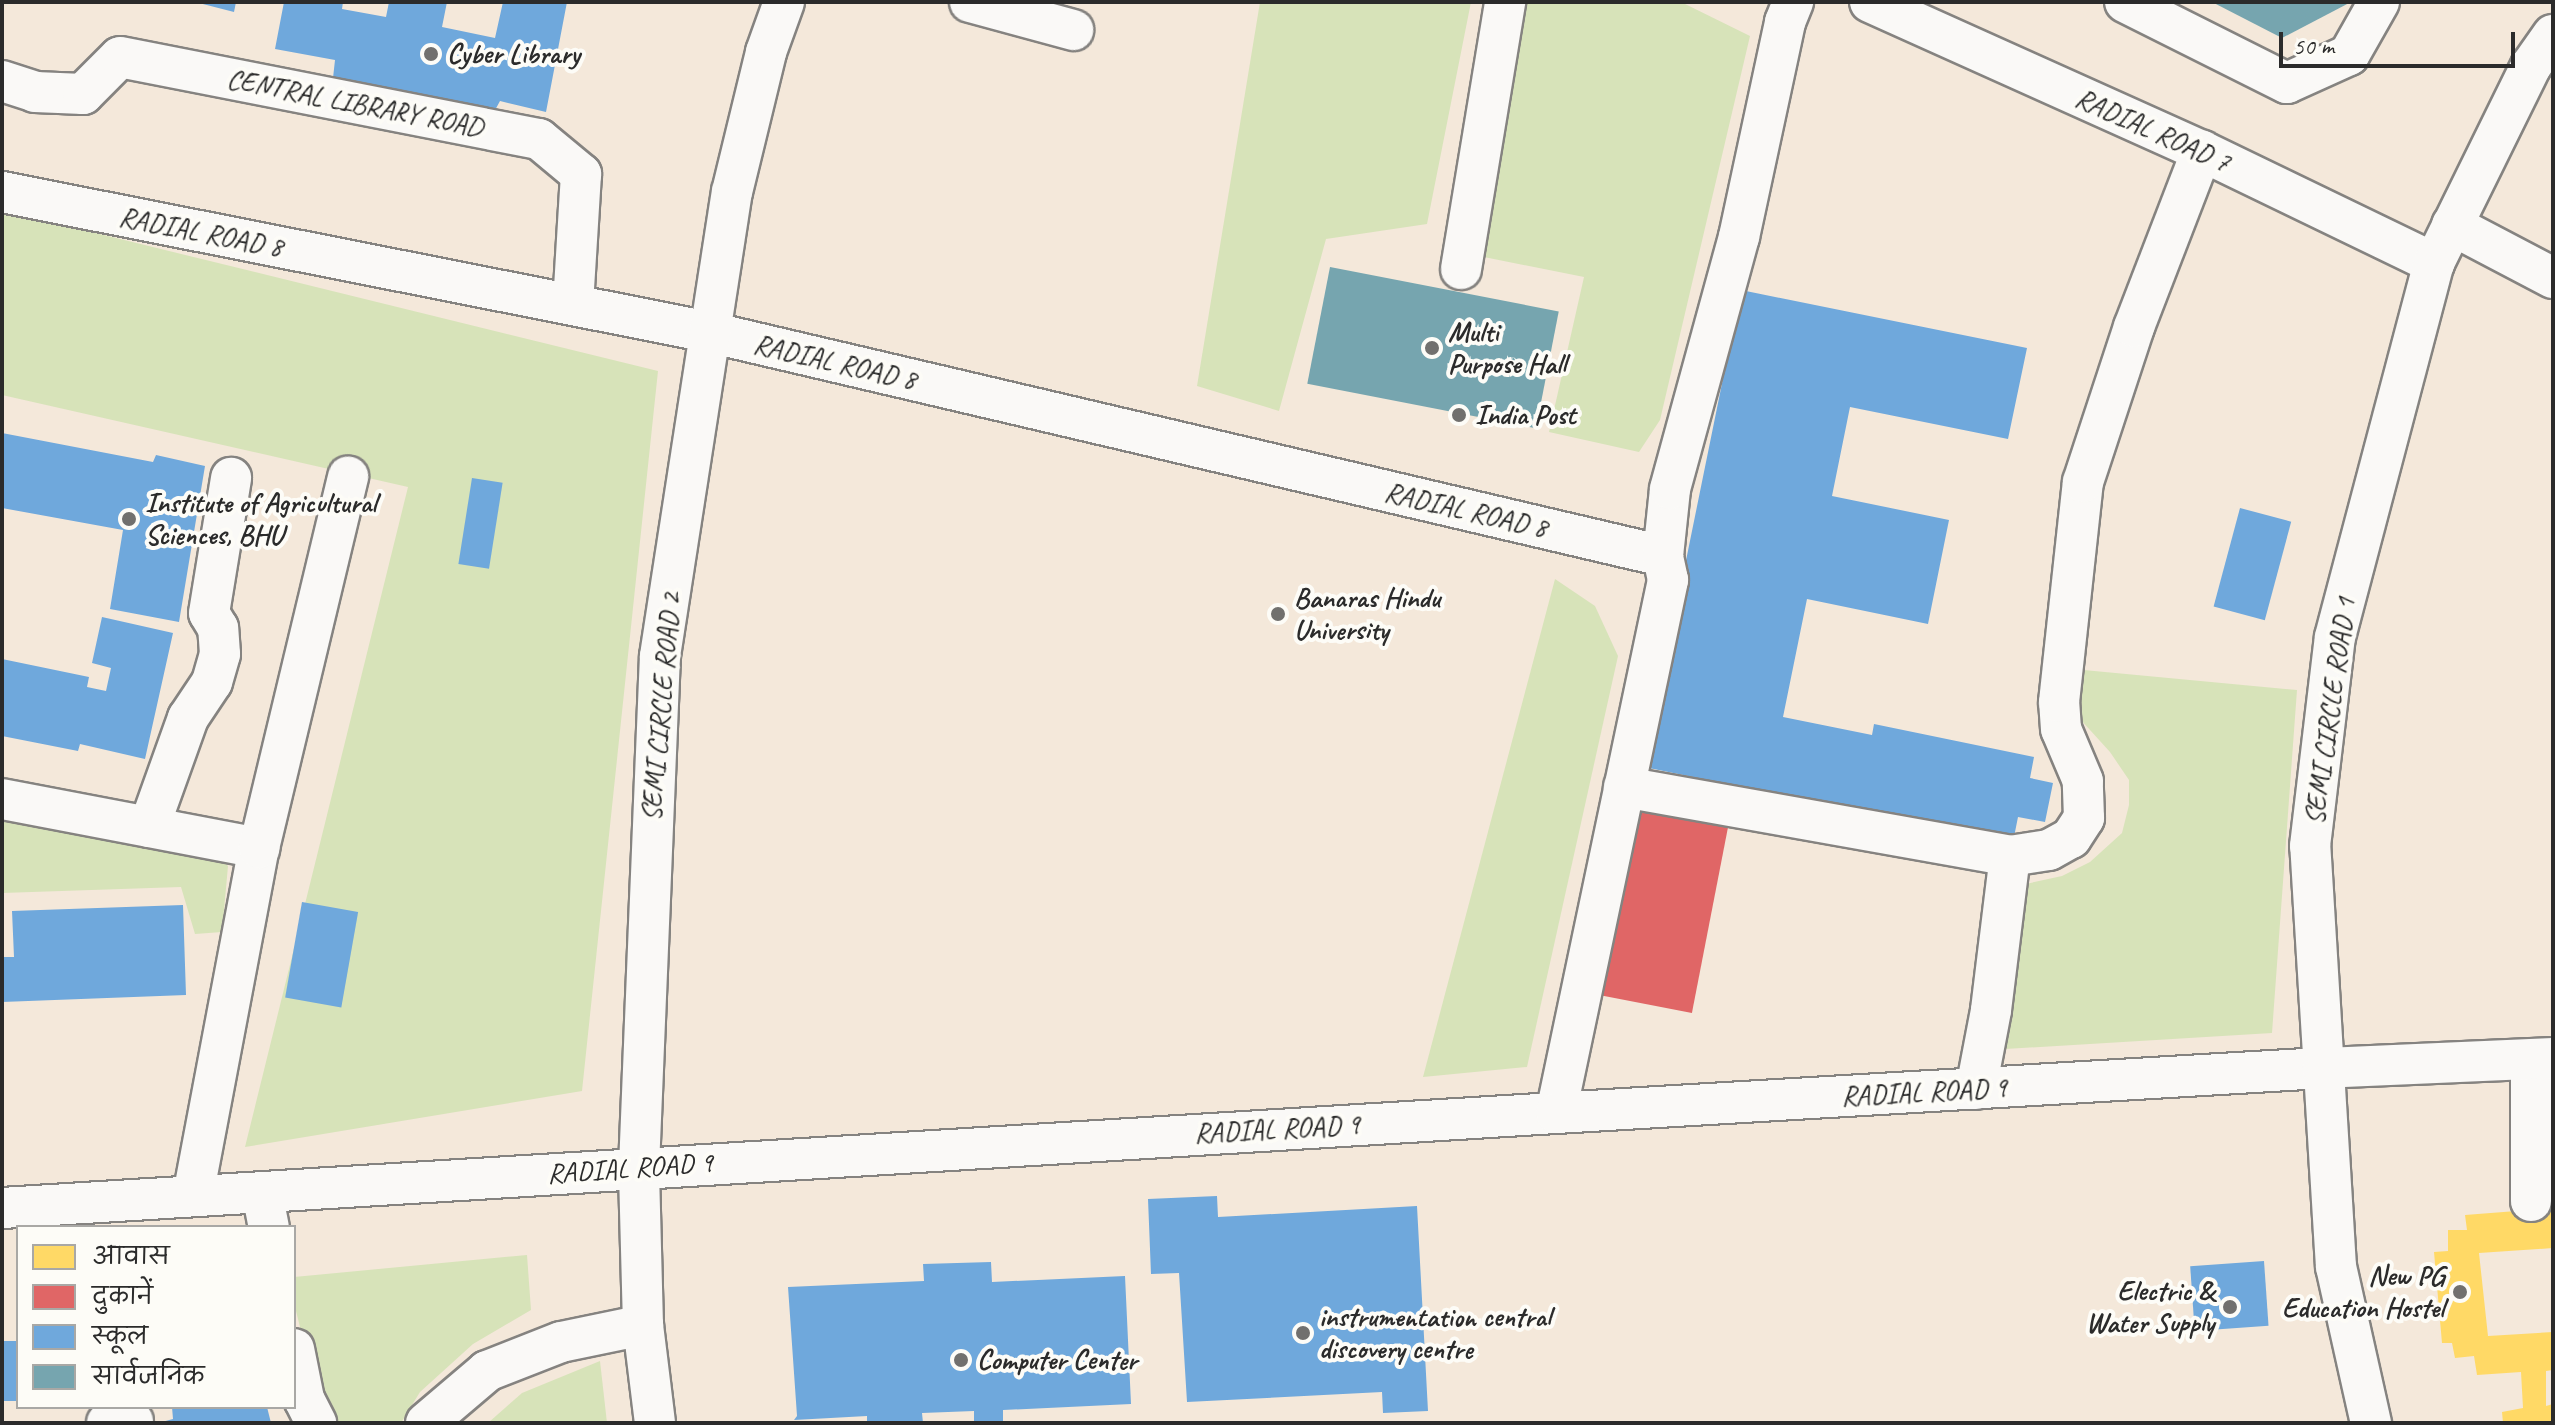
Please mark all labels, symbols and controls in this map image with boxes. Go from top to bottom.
scale bar [2283,16,2519,66]
text: 50 m [2293,31,2334,61]
place label: Cyber Library [447,37,580,71]
marker: Cyber Library [422,45,440,63]
street label: CENTRAL LIBRARY ROAD [223,62,487,144]
street label: RADIAL ROAD 7 [2070,81,2236,179]
street label: RADIAL ROAD 8 [116,200,286,264]
place label: Multi Purpose Hall [1448,315,1566,381]
street label: RADIAL ROAD 8 [750,327,920,397]
marker: Multi Purpose Hall [1423,339,1441,357]
place label: India Post [1475,398,1575,432]
marker: India Post [1450,406,1468,424]
street label: RADIAL ROAD 8 [1381,475,1551,545]
place label: Institute of Agricultural Sciences, BHU [145,486,377,552]
marker: Institute of Agricultural Sciences, BHU [120,510,138,528]
place label: Banaras Hindu University [1294,581,1440,647]
street label: SEMI CIRCLE ROAD 2 [634,591,688,823]
street label: SEMI CIRCLE ROAD 1 [2297,595,2363,827]
marker: Banaras Hindu University [1269,605,1287,623]
street label: RADIAL ROAD 9 [1840,1071,2008,1113]
street label: RADIAL ROAD 9 [1193,1108,1361,1150]
street label: RADIAL ROAD 9 [546,1145,714,1191]
legend [16,1225,296,1409]
text: आवास [92,1241,170,1271]
place label: New PG Education Hostel [2282,1259,2444,1325]
place label: Electric & Water Supply [2087,1274,2214,1340]
text: दुकानें [92,1281,153,1311]
marker: New PG Education Hostel [2451,1283,2469,1301]
marker: Electric & Water Supply [2221,1298,2239,1316]
place label: instrumentation central discovery centre [1319,1300,1551,1366]
text: स्कूल [92,1321,148,1351]
marker: instrumentation central discovery centre [1294,1324,1312,1342]
place label: Computer Center [977,1343,1137,1377]
marker: Computer Center [952,1351,970,1369]
text: सार्वजनिक [92,1361,205,1391]

